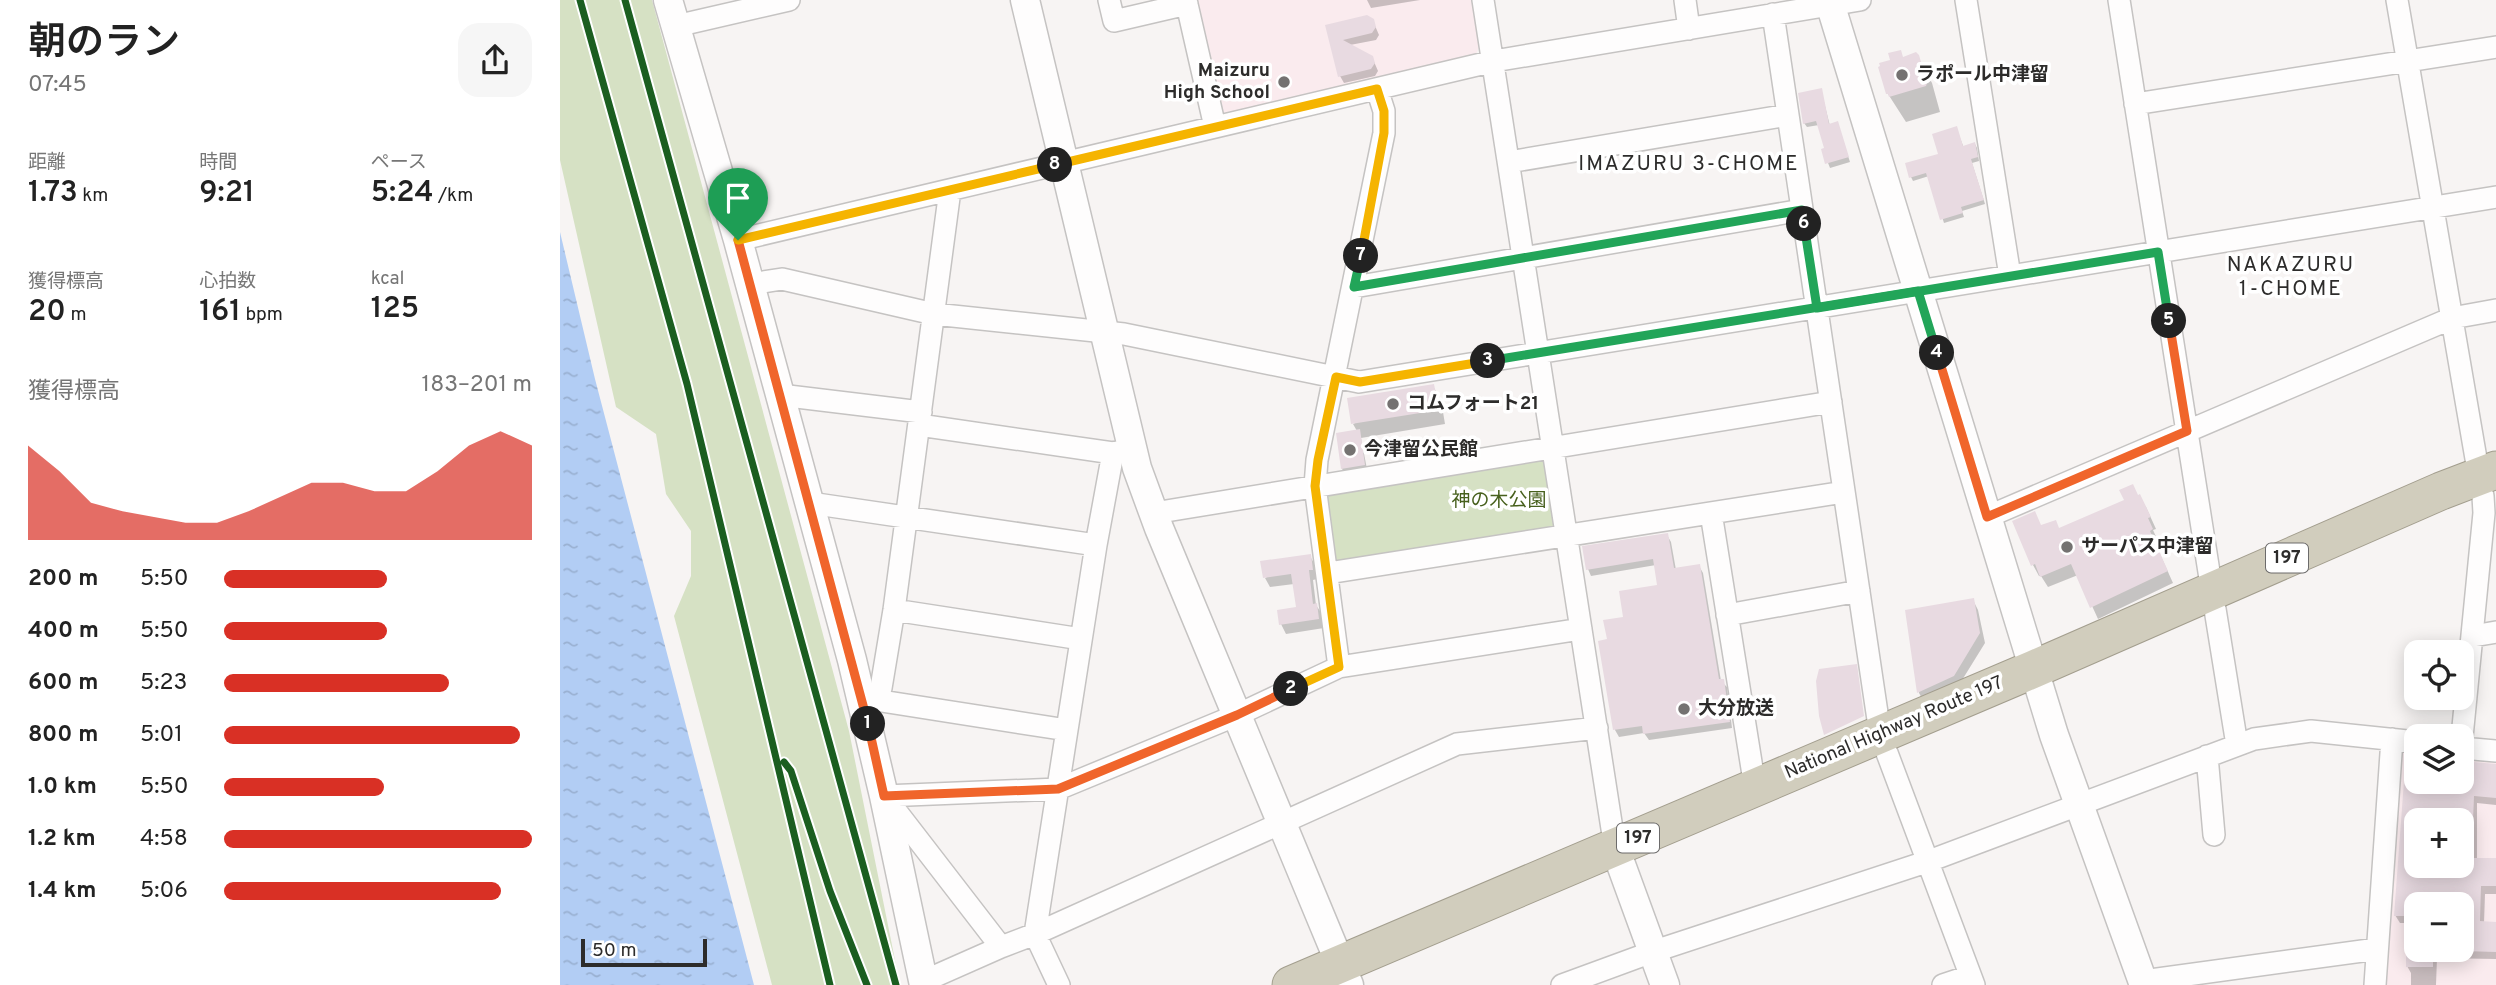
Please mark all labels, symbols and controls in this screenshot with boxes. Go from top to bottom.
text: 朝のラン [28,20,180,69]
button: share [458,23,532,97]
place label: Maizuru High School [1164,59,1270,105]
place label: ラポール中津留 [1916,63,2049,87]
marker: ラポール中津留 [1894,67,1910,83]
text: 07:45 [28,71,87,100]
marker: Maizuru High School [1276,74,1292,90]
pin: 8 [1037,148,1072,182]
text: 距離 [28,151,66,175]
text: 時間 [199,151,237,175]
text: ペース [371,151,427,175]
district label: IMAZURU 3-CHOME [1578,151,1800,178]
text: 8 [1049,152,1060,176]
pin [708,168,768,240]
text: 1.73 [28,175,78,212]
text: 9:21 [199,175,255,212]
text: 5:24 [371,175,434,212]
icon: arrive [719,179,757,217]
text: km [78,184,108,208]
text: /km [434,184,473,208]
pin: 6 [1786,206,1822,242]
text: 6 [1798,211,1809,235]
pin: 7 [1344,238,1378,274]
text: 7 [1355,243,1366,267]
district label: NAKAZURU 1-CHOME [2227,252,2355,303]
text: kcal [371,267,404,291]
text: 獲得標高 [28,270,104,294]
text: 心拍数 [199,270,256,294]
text: 125 [371,291,419,328]
text: 20 [28,294,66,331]
text: 161 [199,294,241,331]
text: m [66,303,86,327]
text: bpm [241,303,283,327]
pin: 5 [2152,304,2186,338]
text: 5 [2163,308,2174,332]
pin: 4 [1920,336,1954,370]
text: 4 [1930,340,1943,364]
pin: 3 [1471,344,1506,378]
text: 3 [1482,348,1493,372]
text: 183–201 m [422,371,532,400]
text: 獲得標高 [28,378,120,407]
place label: コムフォート21 [1407,392,1539,416]
marker: コムフォート21 [1385,396,1401,412]
place label: 今津留公民館 [1364,438,1478,462]
marker: 今津留公民館 [1342,442,1358,458]
park label: 神の木公園 [1451,489,1547,513]
place label: サーパス中津留 [2081,535,2214,559]
marker: サーパス中津留 [2059,539,2075,555]
road number: 197 [2266,544,2308,572]
text: 200 m [28,565,98,594]
text: 5:50 [140,565,188,594]
text: 400 m [28,617,99,646]
text: 5:50 [140,617,188,646]
map controls [2404,640,2474,962]
button: locate [2404,640,2474,710]
text: 600 m [28,669,98,698]
text: 5:23 [140,669,187,698]
street label: National Highway Route 197 [1781,671,2007,785]
pin: 2 [1274,672,1308,706]
text: 2 [1285,676,1296,700]
place label: 大分放送 [1698,697,1774,721]
marker: 大分放送 [1676,701,1692,717]
pin: 1 [850,706,886,742]
text: 1 [864,711,871,735]
text: 800 m [28,721,98,750]
text: 5:01 [140,721,183,750]
button: layers [2404,724,2474,794]
text: 1.0 km [28,773,97,802]
text: 5:50 [140,773,188,802]
button: + [2404,808,2474,878]
road number: 197 [1617,824,1659,852]
text: 1.2 km [28,825,96,854]
text: 4:58 [140,825,188,854]
text: 1.4 km [28,877,96,906]
text: 5:06 [140,877,188,906]
button: − [2404,892,2474,962]
scale bar [581,936,707,968]
text: 50 m [592,939,637,963]

